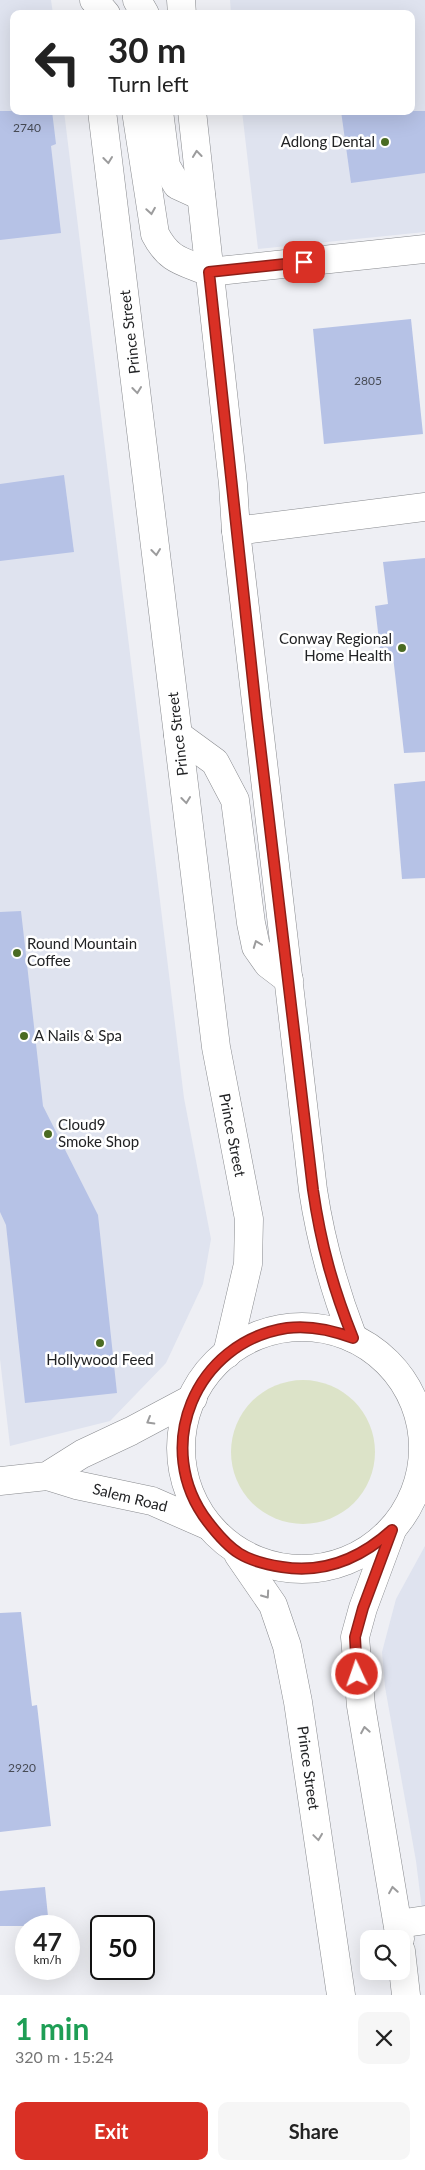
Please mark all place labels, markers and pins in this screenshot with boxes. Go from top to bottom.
place label: Adlong Dental [281,132,375,150]
marker: Adlong Dental [379,136,391,148]
pin [283,241,325,283]
place label: Conway Regional Home Health [279,629,392,664]
marker: Conway Regional Home Health [396,642,408,654]
place label: Round Mountain Coffee [27,934,137,969]
marker: Round Mountain Coffee [11,947,23,959]
place label: A Nails & Spa [34,1026,122,1044]
marker: A Nails & Spa [18,1030,30,1042]
place label: Cloud9 Smoke Shop [58,1115,139,1150]
marker: Cloud9 Smoke Shop [42,1128,54,1140]
marker: Hollywood Feed [94,1337,106,1349]
place label: Hollywood Feed [46,1350,154,1368]

